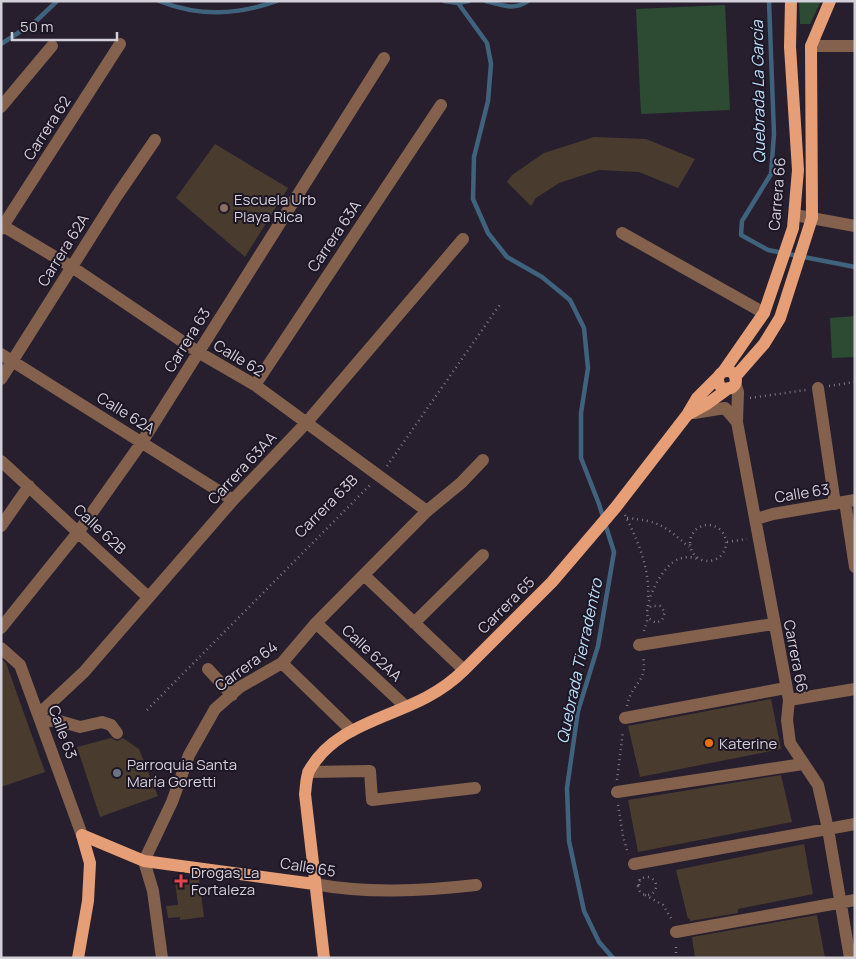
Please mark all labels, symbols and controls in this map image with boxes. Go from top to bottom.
scale bar [12,10,118,42]
text: 50 m [20,16,54,37]
water label: Quebrada La García [746,19,770,164]
street label: Carrera 62 [18,92,76,164]
street label: Carrera 66 [763,156,791,232]
place label: Escuela Urb Playa Rica [234,189,316,227]
street label: Carrera 63A [302,196,366,276]
marker: Escuela Urb Playa Rica [218,202,230,214]
street label: Carrera 62A [32,209,94,290]
street label: Carrera 63 [159,304,215,376]
street label: Calle 62 [210,335,268,381]
street label: Calle 62A [93,387,160,439]
street label: Carrera 63AA [203,427,281,509]
street label: Carrera 63B [290,470,362,542]
street label: Calle 63 [773,478,831,508]
street label: Calle 62B [69,499,131,559]
street label: Carrera 65 [473,572,539,638]
water label: Quebrada Tierradentro [551,575,608,746]
street label: Carrera 66 [779,618,813,694]
street label: Calle 62AA [337,620,407,687]
street label: Carrera 64 [210,636,282,696]
street label: Calle 63 [44,702,82,762]
place label: Katerine [719,733,777,754]
marker: Katerine [703,737,715,749]
place label: Parroquia Santa María Goretti [127,754,237,792]
marker: Parroquia Santa María Goretti [111,767,123,779]
street label: Calle 65 [279,852,337,882]
place label: Drogas La Fortaleza [191,862,259,900]
marker: Drogas La Fortaleza [175,875,187,887]

